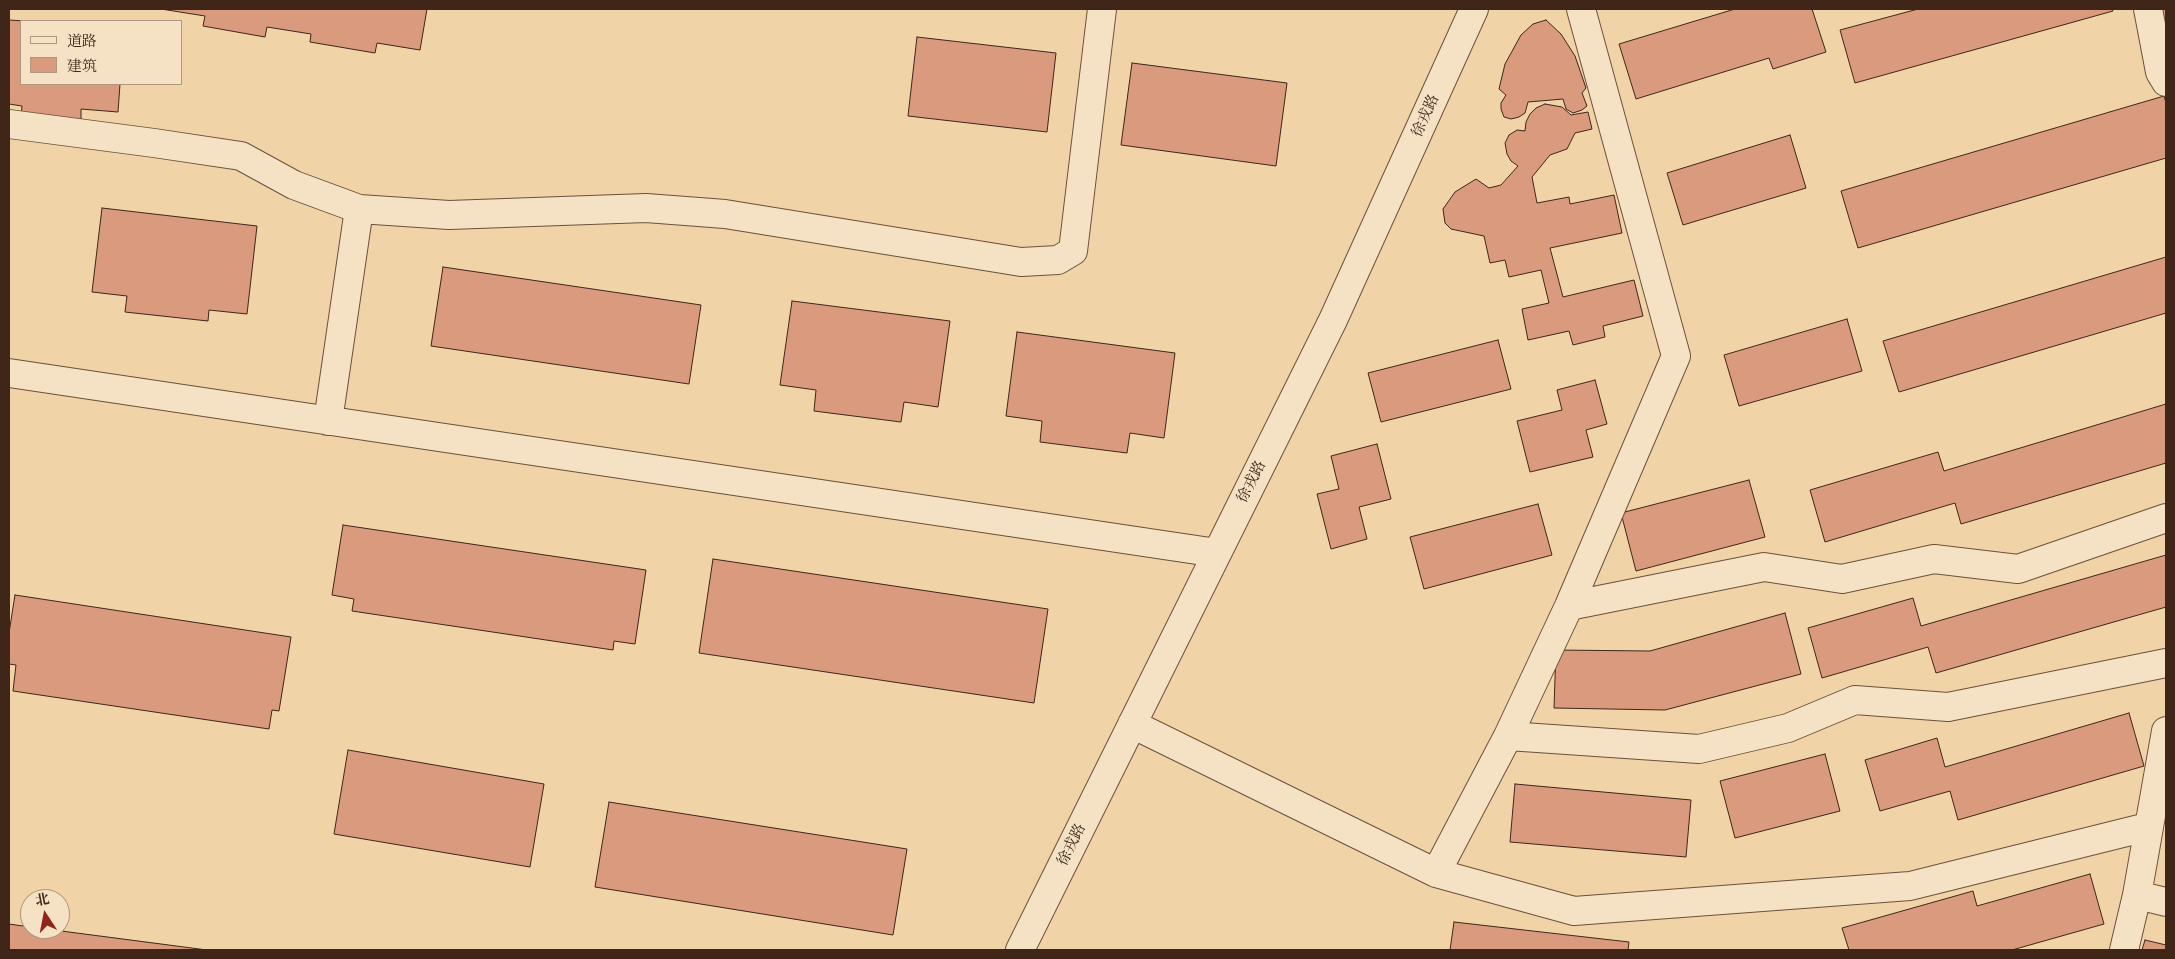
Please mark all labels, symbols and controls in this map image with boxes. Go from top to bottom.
legend [20,20,182,85]
text: 道路 [67,32,97,50]
text: 建筑 [67,57,97,75]
street label: 徐戎路 [1409,92,1443,140]
street label: 徐戎路 [1234,458,1270,506]
street label: 徐戎路 [1054,821,1090,869]
north arrow [20,889,70,939]
text: 北 [34,890,51,909]

